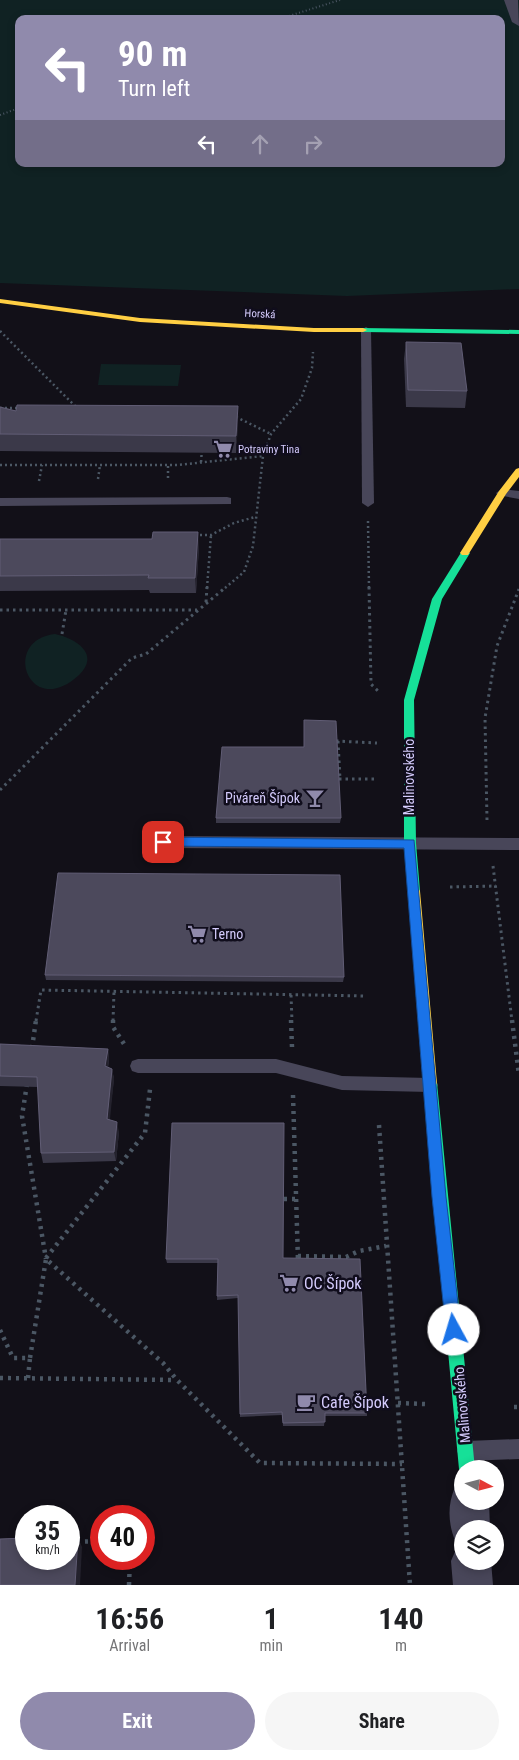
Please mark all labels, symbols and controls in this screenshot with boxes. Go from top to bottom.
text: 90 m [118,34,187,75]
icon: left [35,35,100,100]
text: Turn left [118,76,190,101]
icon: left [193,130,221,158]
icon: ahead [246,130,274,158]
icon: right [299,130,327,158]
street label: Horská [244,307,276,321]
supermarket icon: Potraviny Tina [212,438,234,460]
place label: Potraviny Tina [238,443,299,456]
street label: Malinovského [401,739,417,815]
bar icon: Piváreň Šípok [304,787,326,809]
place label: Piváreň Šípok [225,789,301,806]
pin [142,821,184,863]
icon: arrive [149,828,177,856]
supermarket icon: Terno [186,923,208,945]
place label: Terno [212,926,243,942]
supermarket icon: OC Šípok [278,1272,300,1294]
place label: OC Šípok [304,1274,362,1293]
position arrow [427,1303,479,1355]
street label: Malinovského [451,1366,473,1444]
cafe icon: Cafe Šípok [295,1391,317,1413]
place label: Cafe Šípok [321,1393,390,1412]
north arrow [454,1460,504,1510]
map controls [454,1460,504,1570]
speed limit sign: 40 [90,1505,155,1570]
text: 35 [35,1517,60,1546]
button: layers [454,1520,504,1570]
text: km/h [35,1543,60,1557]
text: 16:56 [95,1601,164,1636]
text: 1 [264,1601,279,1636]
text: 140 [378,1601,424,1636]
text: Arrival [109,1636,150,1655]
text: min [259,1636,283,1655]
text: m [395,1636,407,1655]
button: Exit [20,1692,255,1750]
button: Share [265,1692,499,1750]

